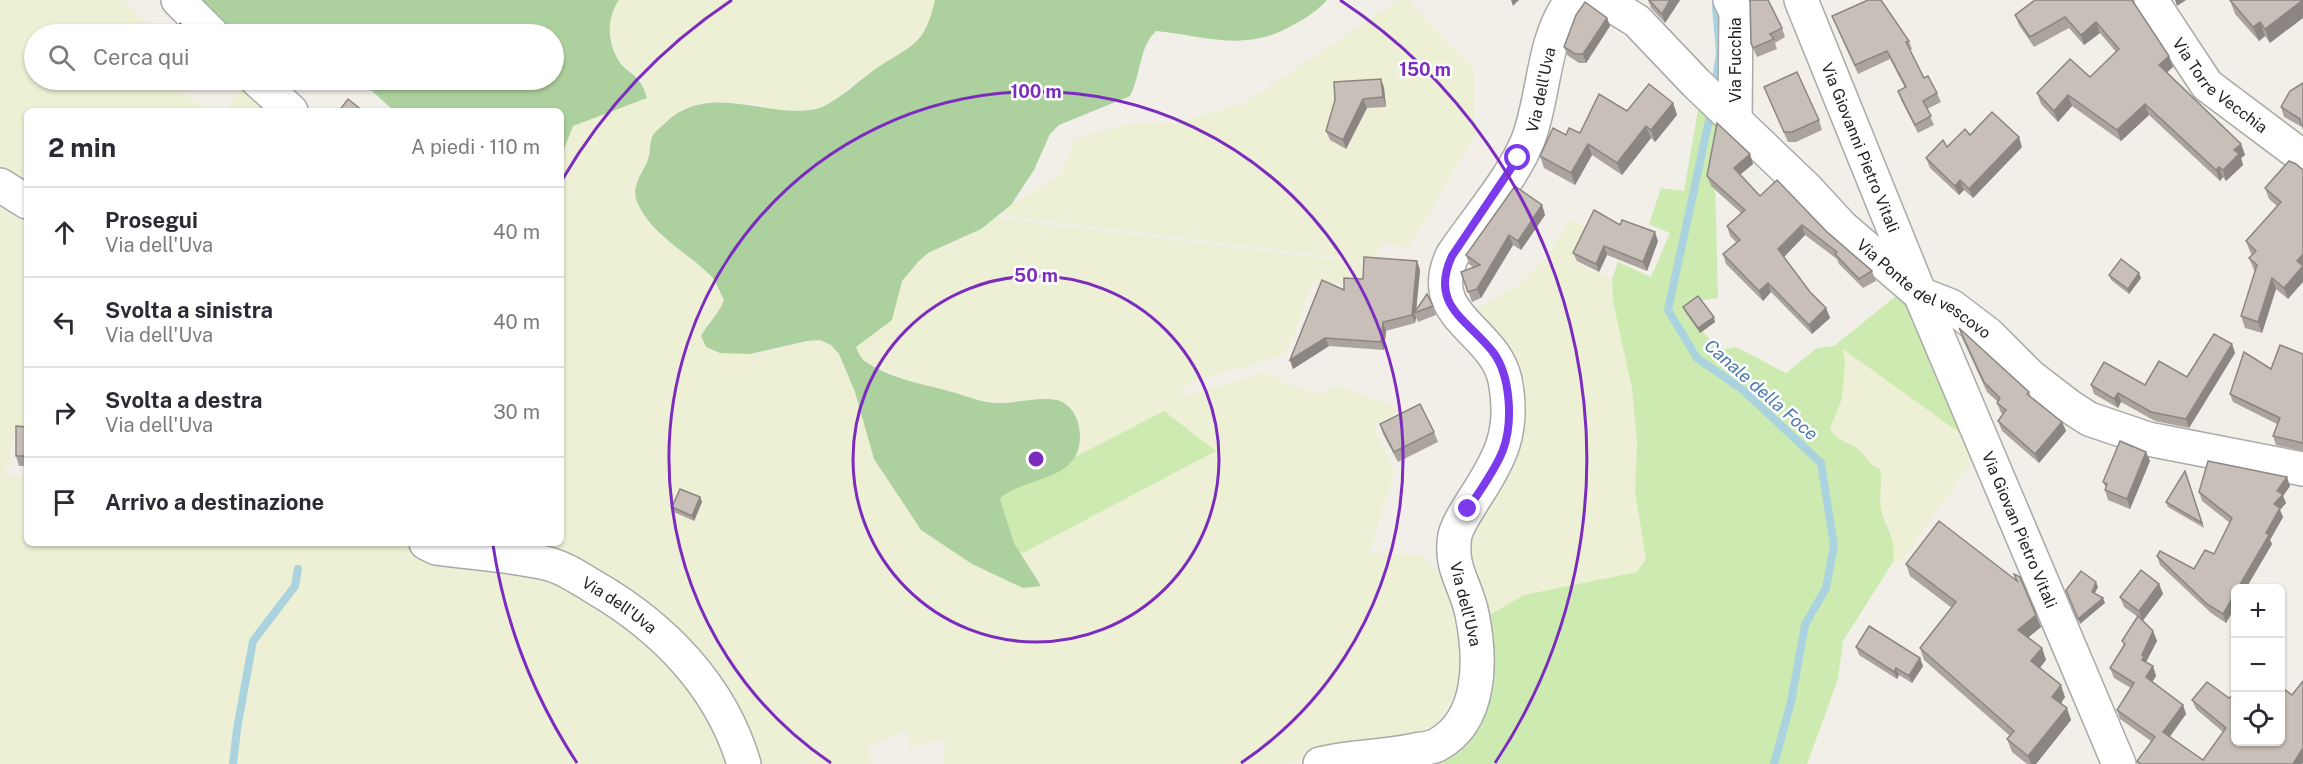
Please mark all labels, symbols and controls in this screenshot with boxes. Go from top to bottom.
street label: Via Fucchia [1726,17,1745,103]
search box [24,24,564,90]
street label: Via Torre Vecchia [2168,34,2271,137]
icon: search [45,41,78,74]
text: Cerca qui [93,44,190,70]
street label: Via dell'Uva [1522,45,1560,135]
text: 150 m [1399,59,1451,80]
street label: Via Giovanni Pietro Vitali [1817,60,1903,235]
text: 100 m [1010,81,1062,102]
text: 2 min [48,132,116,163]
text: A piedi · 110 m [411,135,540,159]
route start [1504,144,1530,170]
text: Prosegui [105,207,198,233]
icon: ahead [48,216,81,249]
text: 40 m [493,220,540,244]
text: Via dell'Uva [105,233,213,257]
street label: Via Ponte del vescovo [1853,235,1995,343]
text: 50 m [1014,265,1058,286]
text: Svolta a sinistra [105,297,273,323]
icon: left [48,306,81,339]
text: 40 m [493,310,540,334]
text: Via dell'Uva [105,323,213,347]
water label: Canale della Foce [1700,335,1822,445]
text: Svolta a destra [105,387,262,413]
icon: right [48,396,81,429]
text: 30 m [493,400,540,424]
text: Via dell'Uva [105,413,213,437]
centre of rings [1026,449,1046,469]
street label: Via Giovan Pietro Vitali [1978,449,2061,611]
icon: arrive [48,486,81,519]
text: Arrivo a destinazione [105,489,324,515]
route end [1454,495,1480,521]
street label: Via dell'Uva [1446,560,1485,648]
street label: Via dell'Uva [578,573,660,637]
map controls [2231,584,2285,746]
button: + [2231,584,2285,638]
button: − [2231,638,2285,692]
button: locate [2231,692,2285,746]

